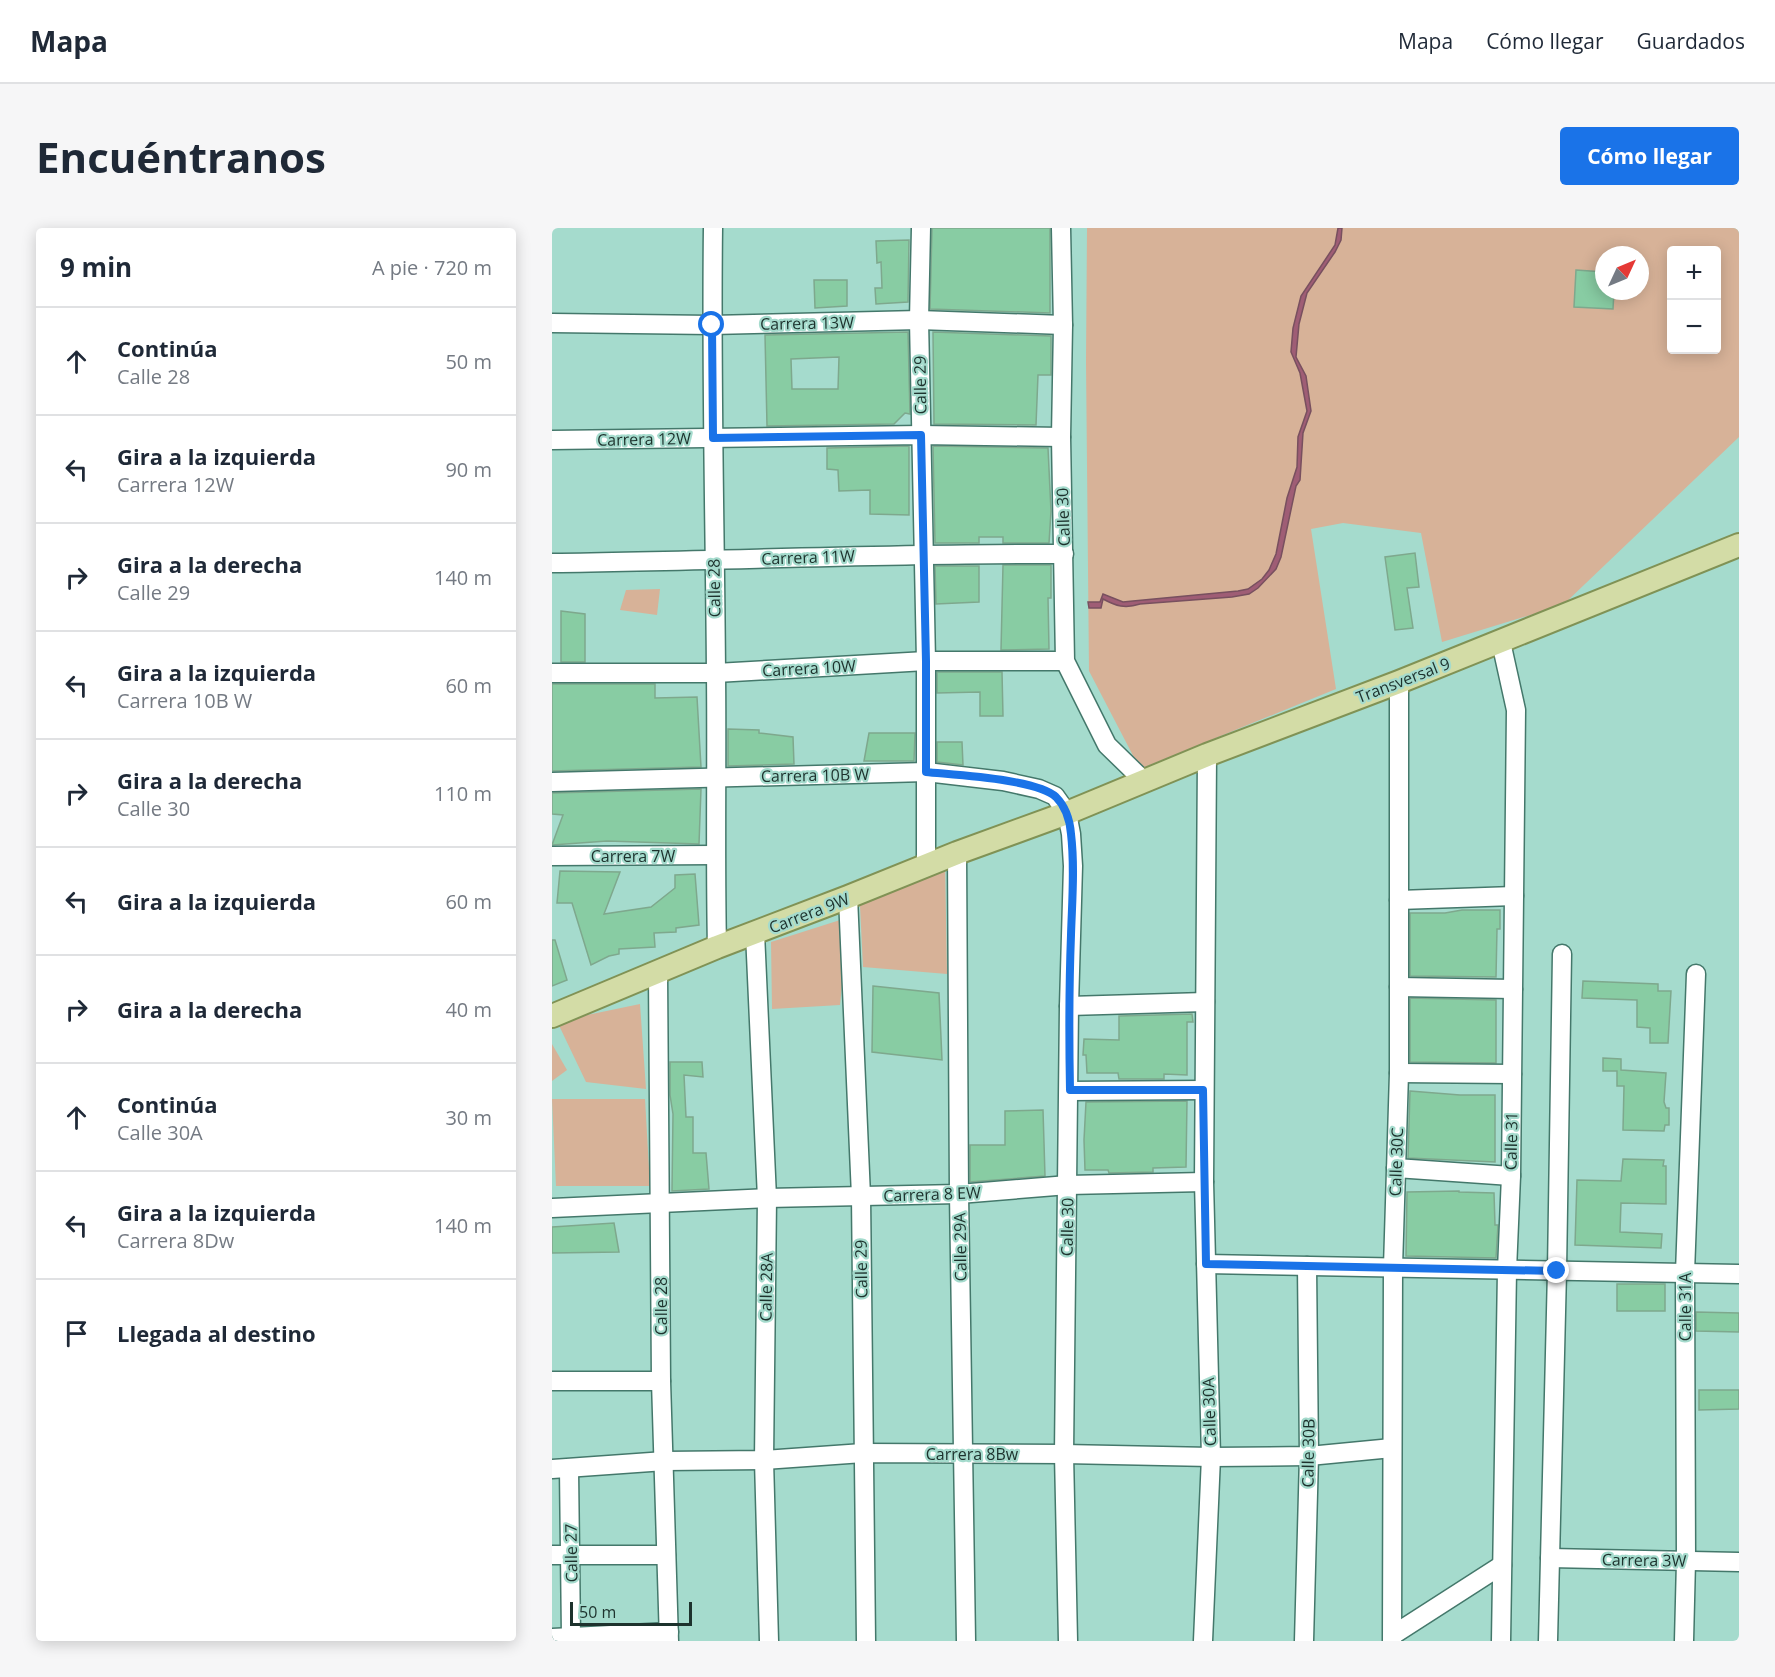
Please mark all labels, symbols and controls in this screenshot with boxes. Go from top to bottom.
text: Mapa [30,22,108,60]
text: Mapa [1398,27,1453,55]
text: Cómo llegar [1486,27,1604,55]
text: Guardados [1637,27,1745,55]
button: Cómo llegar [1560,127,1739,185]
text: Encuéntranos [36,128,326,185]
north arrow [1595,246,1649,300]
map controls [1667,246,1721,354]
button: + [1667,246,1721,300]
text: 9 min [60,249,132,285]
text: A pie · 720 m [372,254,492,281]
button: − [1667,300,1721,354]
route start [698,311,724,337]
street label: Carrera 13W [760,311,854,335]
text: Continúa [117,333,218,363]
icon: ahead [60,345,93,378]
text: 50 m [445,348,492,375]
street label: Calle 29 [908,356,932,414]
text: Calle 28 [117,363,190,390]
street label: Carrera 12W [597,427,691,451]
text: Gira a la izquierda [117,441,316,471]
icon: left [60,453,93,486]
text: 90 m [445,456,492,483]
text: Carrera 12W [117,471,234,498]
street label: Calle 30 [1051,487,1075,547]
street label: Carrera 11W [761,544,855,570]
text: Gira a la derecha [117,549,302,579]
street label: Calle 28 [702,559,726,617]
icon: right [60,561,93,594]
text: 140 m [434,564,492,591]
text: Calle 29 [117,579,190,606]
street label: Transversal 9 [1353,652,1453,708]
street label: Carrera 10W [762,655,857,681]
text: Gira a la izquierda [117,657,316,687]
icon: left [60,669,93,702]
text: 60 m [445,672,492,699]
text: Carrera 10B W [117,687,252,714]
street label: Carrera 10B W [761,763,869,787]
text: Gira a la derecha [117,765,302,795]
icon: right [60,777,93,810]
text: 110 m [434,780,492,807]
text: Calle 30 [117,795,190,822]
street label: Carrera 7W [591,845,675,867]
icon: left [60,885,93,918]
text: Gira a la izquierda [117,886,316,916]
text: 60 m [445,888,492,915]
street label: Carrera 9W [766,888,853,938]
icon: right [60,993,93,1026]
text: Gira a la derecha [117,994,302,1024]
text: 40 m [445,996,492,1023]
text: Continúa [117,1089,218,1119]
icon: ahead [60,1101,93,1134]
text: 30 m [445,1104,492,1131]
street label: Calle 31 [1499,1112,1523,1170]
text: Calle 30A [117,1119,203,1146]
street label: Calle 30C [1384,1127,1408,1197]
street label: Carrera 8 EW [883,1181,981,1207]
text: Gira a la izquierda [117,1197,316,1227]
street label: Calle 30 [1055,1198,1079,1256]
icon: left [60,1209,93,1242]
text: 140 m [434,1212,492,1239]
street label: Calle 29A [948,1212,972,1281]
text: Carrera 8Dw [117,1227,234,1254]
street label: Calle 29 [849,1240,873,1298]
street label: Calle 28A [754,1252,778,1321]
route end [1543,1257,1569,1283]
street label: Calle 31A [1674,1272,1696,1341]
street label: Calle 28 [650,1277,672,1335]
icon: arrive [60,1317,93,1350]
text: Llegada al destino [117,1318,316,1348]
street label: Calle 30A [1197,1376,1221,1447]
street label: Calle 30B [1296,1418,1320,1488]
street label: Carrera 8Bw [926,1443,1019,1465]
street label: Calle 27 [559,1524,583,1582]
street label: Carrera 3W [1602,1548,1687,1572]
scale bar [570,1599,692,1626]
text: 50 m [579,1601,616,1623]

